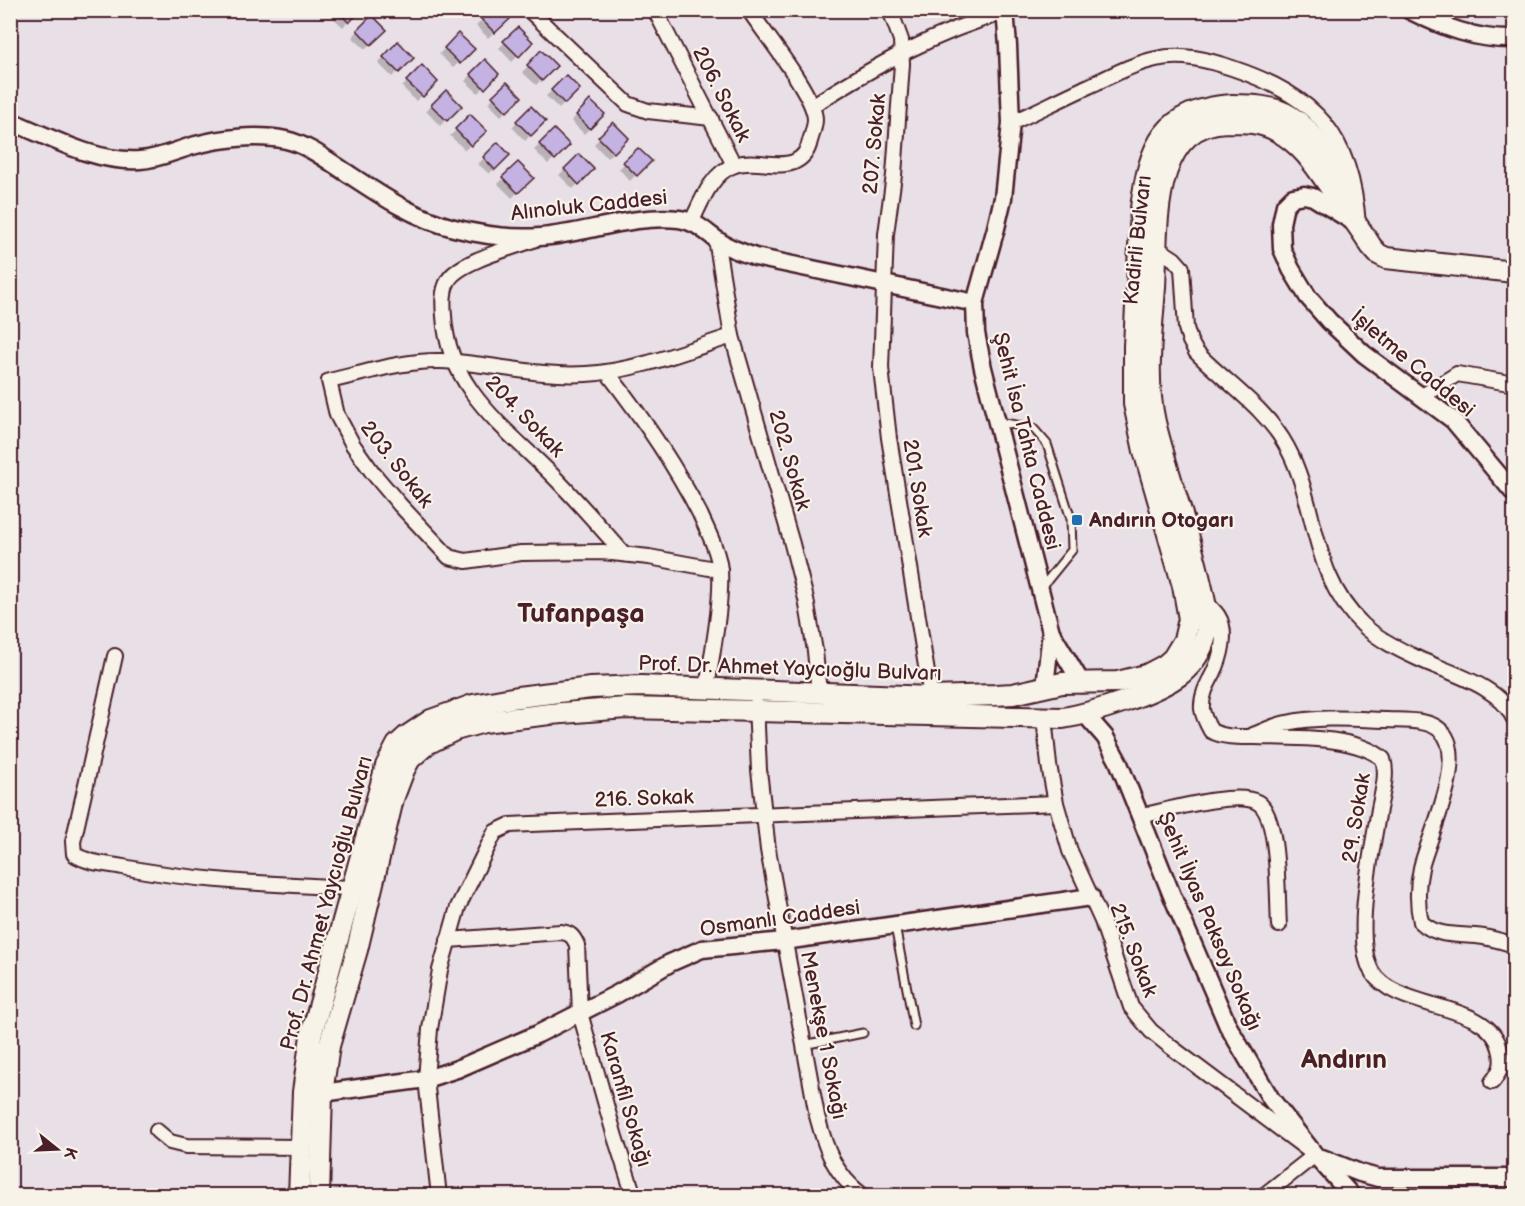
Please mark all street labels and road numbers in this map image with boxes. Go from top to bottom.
street label: 206. Sokak [687,42,757,147]
street label: 207. Sokak [858,92,891,196]
street label: Kadirli Bulvarı [1118,174,1157,306]
street label: Alınoluk Caddesi [510,185,669,226]
street label: İşletme Caddesi [1346,304,1480,422]
street label: Şehit İsa Tahta Caddesi [987,330,1066,552]
street label: 204. Sokak [480,370,570,463]
street label: 202. Sokak [763,407,816,514]
street label: 203. Sokak [355,416,439,513]
street label: 201. Sokak [897,437,938,540]
street label: Prof. Dr. Ahmet Yaycıoğlu Bulvarı [638,651,942,686]
street label: Prof. Dr. Ahmet Yaycıoğlu Bulvarı [275,753,378,1053]
street label: 29. Sokak [1337,771,1376,865]
street label: 216. Sokak [594,784,695,813]
street label: Şehit İlyas Paksoy Sokağı [1152,808,1267,1034]
street label: Osmanlı Caddesi [698,895,862,942]
street label: 215. Sokak [1104,900,1163,1001]
street label: Menekşe 1 Sokağı [795,949,852,1121]
street label: Karanfil Sokağı [594,1029,657,1170]

